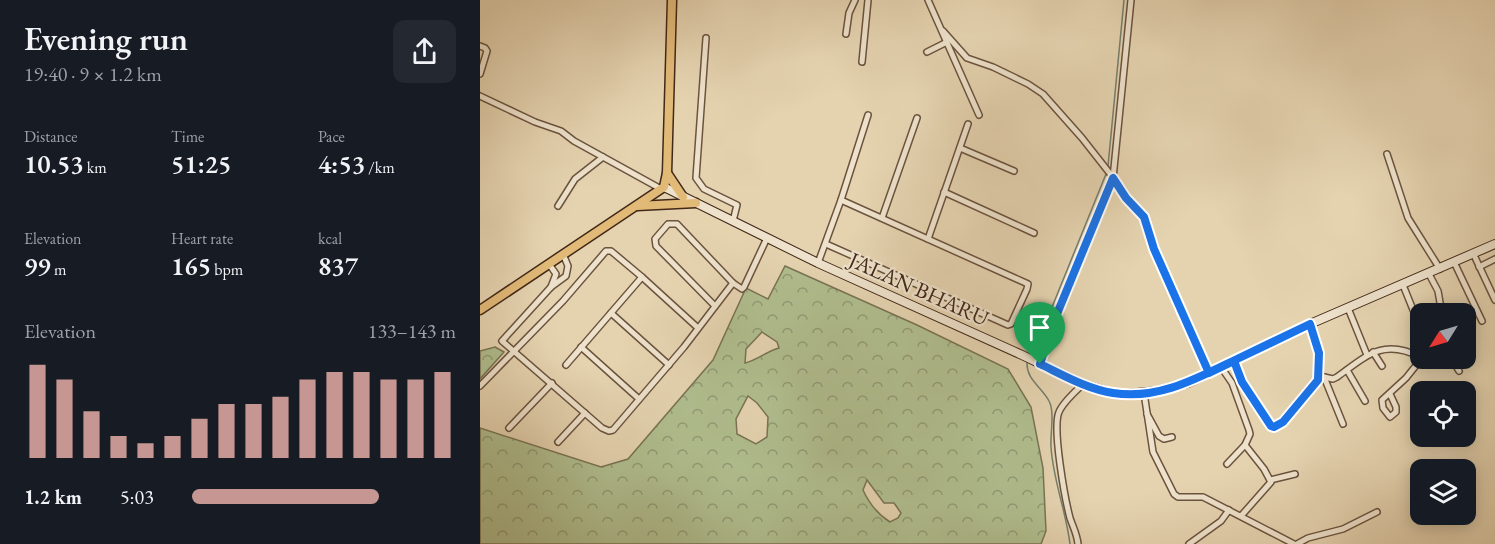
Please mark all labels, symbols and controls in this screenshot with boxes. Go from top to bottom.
text: Evening run [24,17,188,60]
button: share [393,20,456,83]
text: 19:40 · 9 × 1.2 km [24,61,162,87]
text: Distance [24,126,77,147]
text: Time [171,126,204,147]
text: Pace [318,126,345,147]
text: 10.53 [24,147,84,181]
text: 51:25 [171,147,231,181]
text: 4:53 [318,147,365,181]
text: km [84,157,107,178]
text: /km [365,157,395,178]
text: Elevation [24,228,82,249]
text: Heart rate [171,228,233,249]
text: kcal [318,228,342,249]
street label: JALAN BHARU [843,244,994,333]
text: 99 [24,249,51,283]
text: 165 [171,249,211,283]
text: 837 [318,249,358,283]
text: m [51,259,66,280]
text: bpm [211,259,243,280]
pin [1014,302,1065,364]
north arrow [1410,303,1476,369]
map controls [1410,303,1476,525]
icon: arrive [1023,311,1056,344]
text: Elevation [24,318,96,344]
text: 133–143 m [368,318,456,344]
button: locate [1410,381,1476,447]
button: layers [1410,459,1476,525]
text: 1.2 km [24,484,82,510]
text: 5:03 [120,484,154,510]

